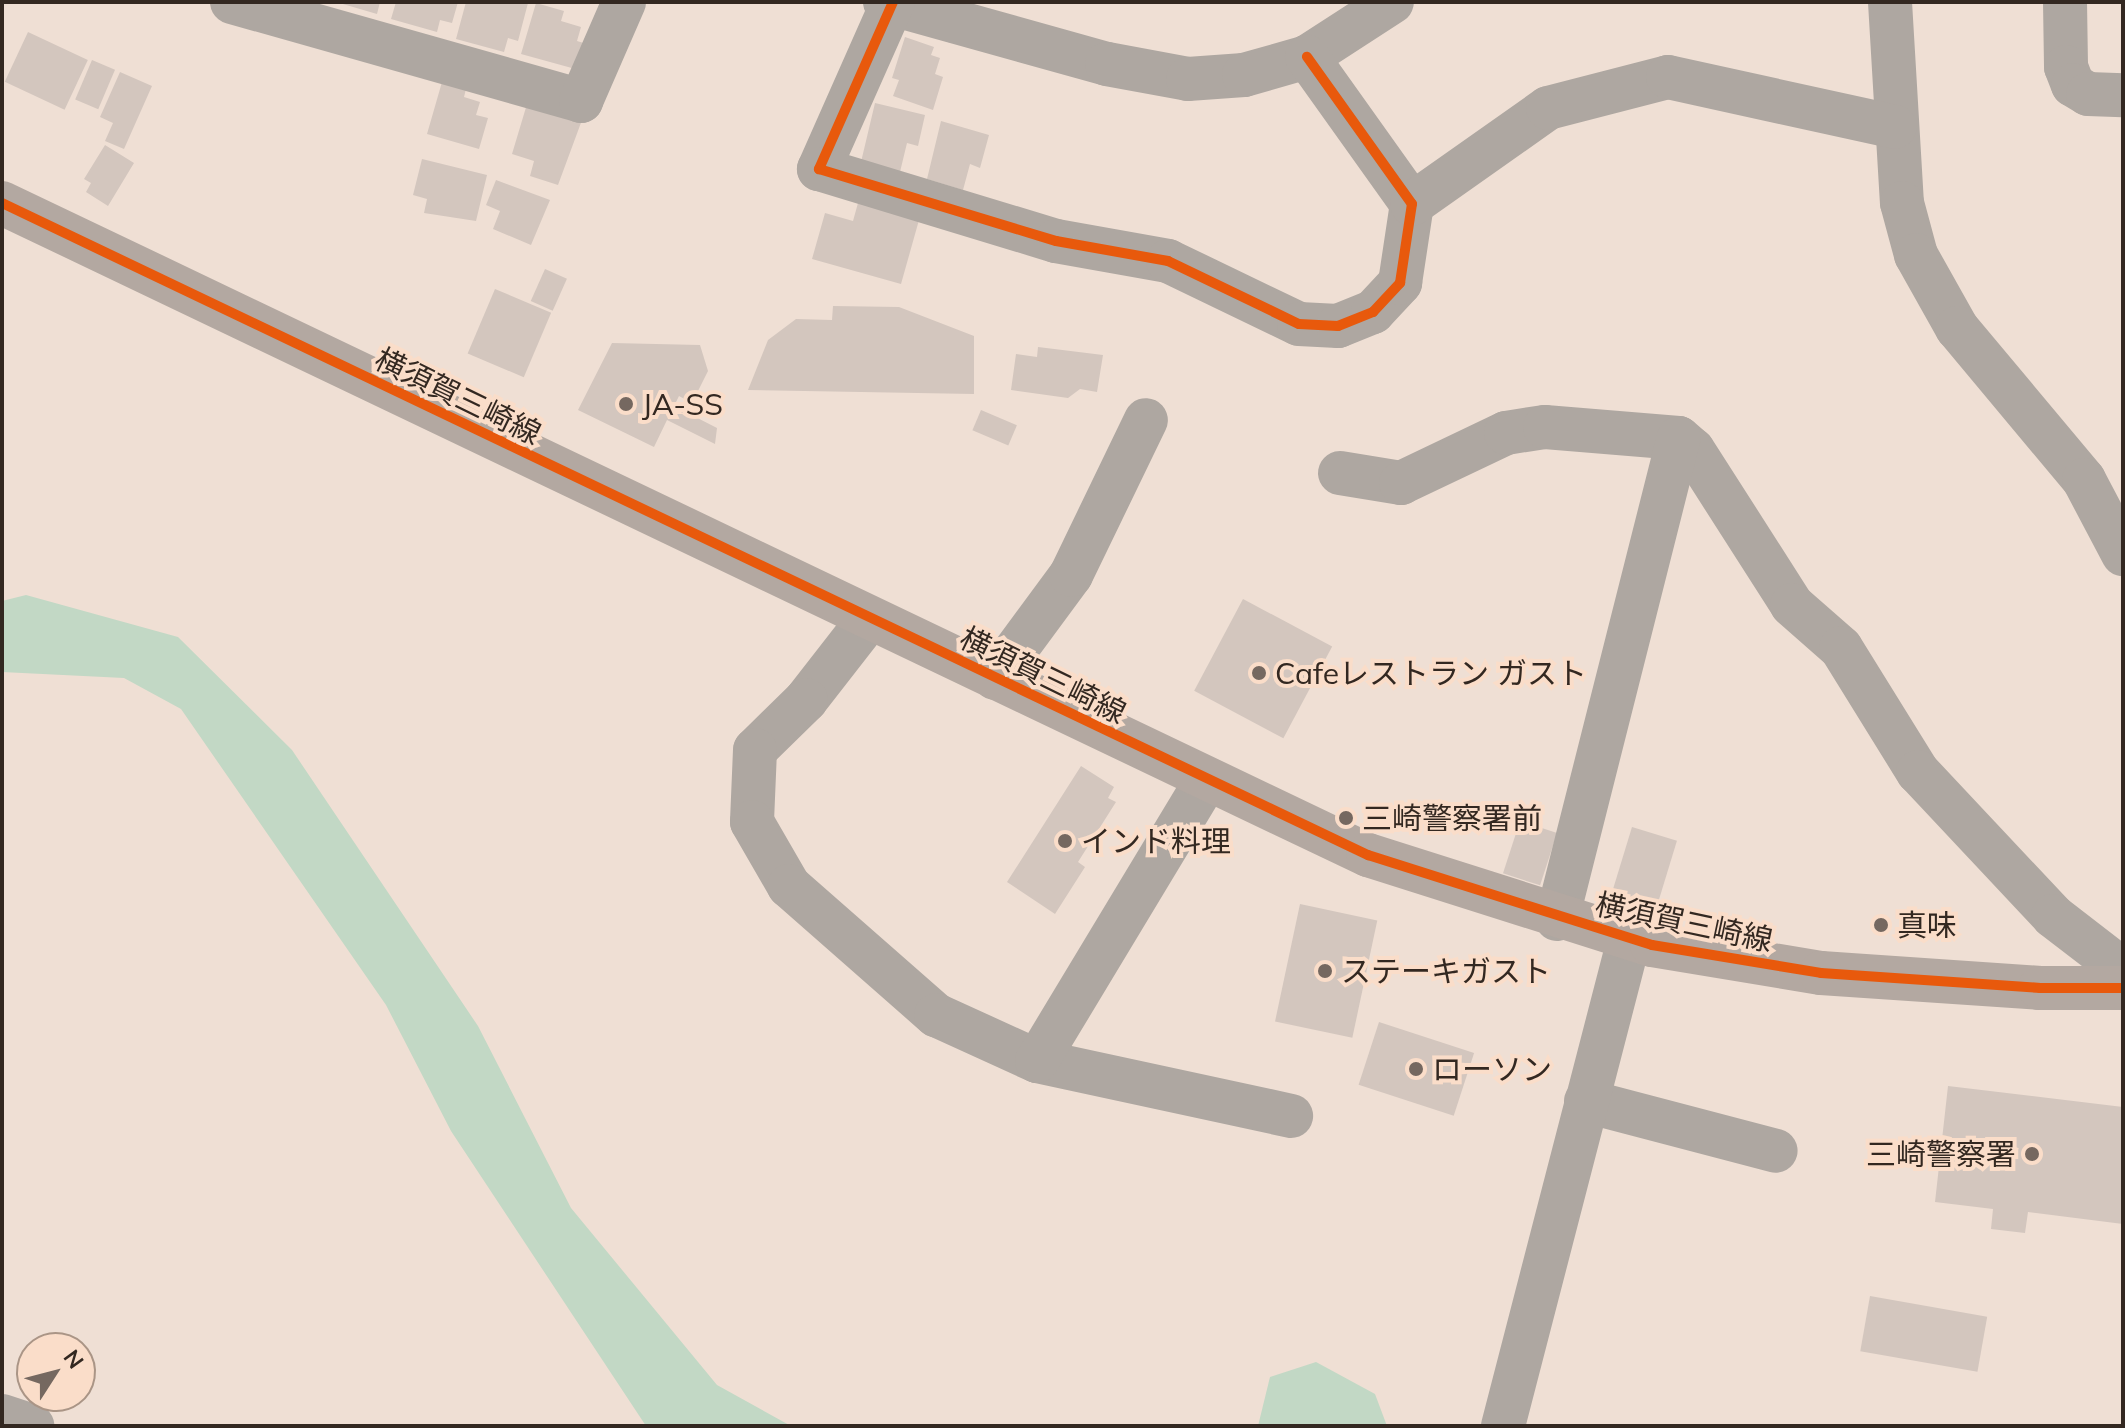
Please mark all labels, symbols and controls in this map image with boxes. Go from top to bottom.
street label: 横須賀三崎線 [369,340,547,452]
place label: JA-SS [642,386,723,422]
marker: JA-SS [617,395,635,413]
street label: 横須賀三崎線 [954,619,1132,731]
place label: Cafeレストラン ガスト [1275,655,1587,691]
marker: Cafeレストラン ガスト [1250,664,1268,682]
place label: 三崎警察署前 [1362,800,1542,836]
marker: 三崎警察署前 [1337,809,1355,827]
place label: インド料理 [1081,823,1231,859]
marker: インド料理 [1056,832,1074,850]
street label: 横須賀三崎線 [1592,886,1776,958]
place label: 真味 [1897,907,1957,943]
marker: 真味 [1872,916,1890,934]
place label: ステーキガスト [1341,953,1551,989]
marker: ステーキガスト [1316,962,1334,980]
place label: ローソン [1432,1051,1552,1087]
marker: ローソン [1407,1060,1425,1078]
place label: 三崎警察署 [1866,1136,2016,1172]
marker: 三崎警察署 [2023,1145,2041,1163]
north arrow [16,1332,96,1412]
text: N [58,1344,90,1374]

